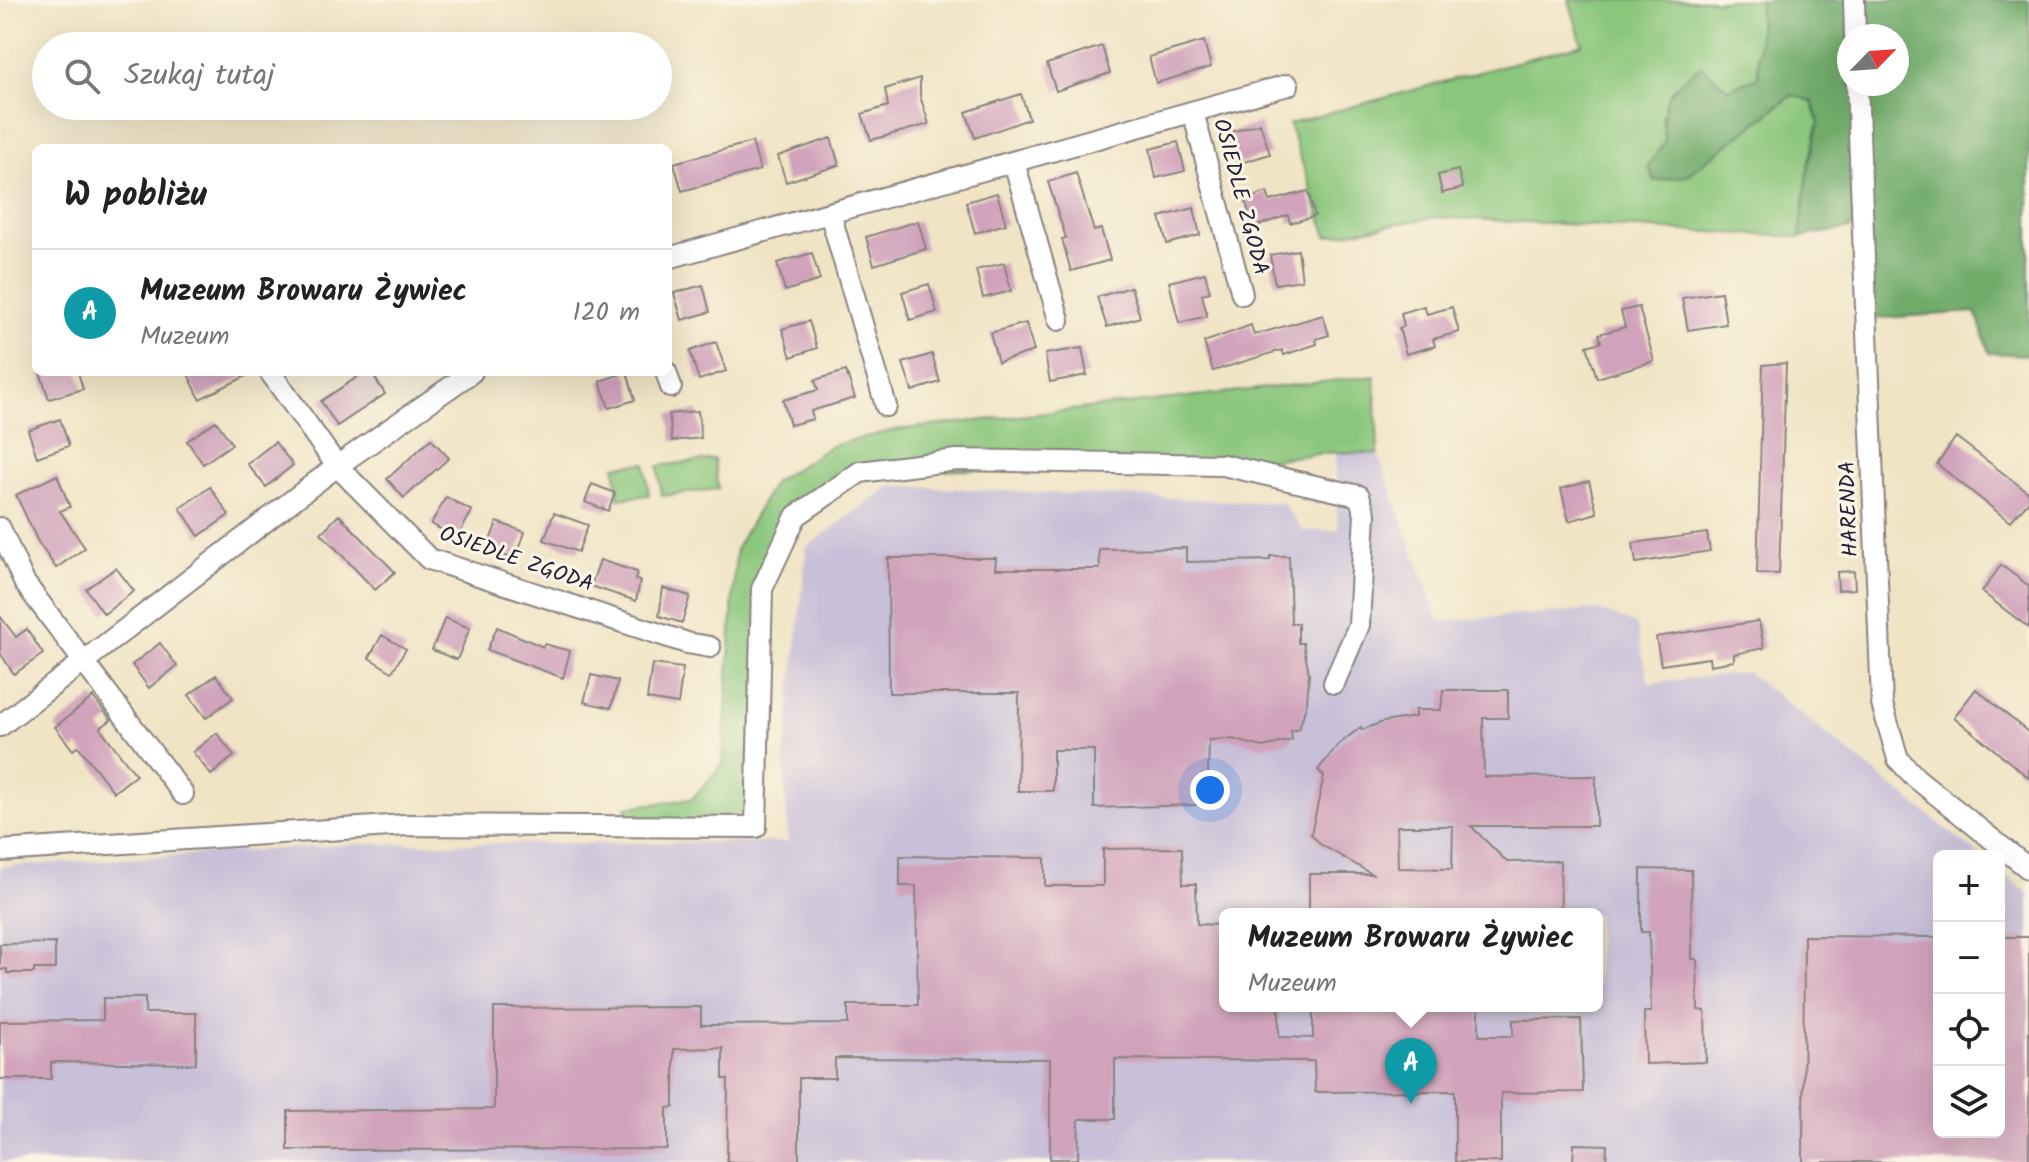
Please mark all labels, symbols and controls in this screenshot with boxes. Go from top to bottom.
north arrow [1837,24,1909,96]
search box [32,32,672,120]
text: Szukaj tutaj [124,52,275,100]
icon: search [60,54,104,98]
street label: OSIEDLE ZGODA [1202,115,1278,279]
text: W pobliżu [64,169,207,223]
text: Muzeum Browaru Żywiec [140,268,467,316]
text: A [82,292,98,334]
text: 120 m [573,292,640,334]
text: Muzeum [140,316,229,358]
street label: HARENDA [1831,460,1869,558]
street label: OSIEDLE ZGODA [434,517,598,603]
your location [1190,770,1230,810]
map controls [1933,850,2005,1138]
button: + [1933,850,2005,922]
popup [1219,908,1603,1012]
text: Muzeum Browaru Żywiec [1247,915,1575,963]
button: − [1933,922,2005,994]
text: Muzeum [1247,963,1337,1005]
button: locate [1933,994,2005,1066]
pin: A [1385,1038,1437,1104]
button: layers [1933,1066,2005,1138]

